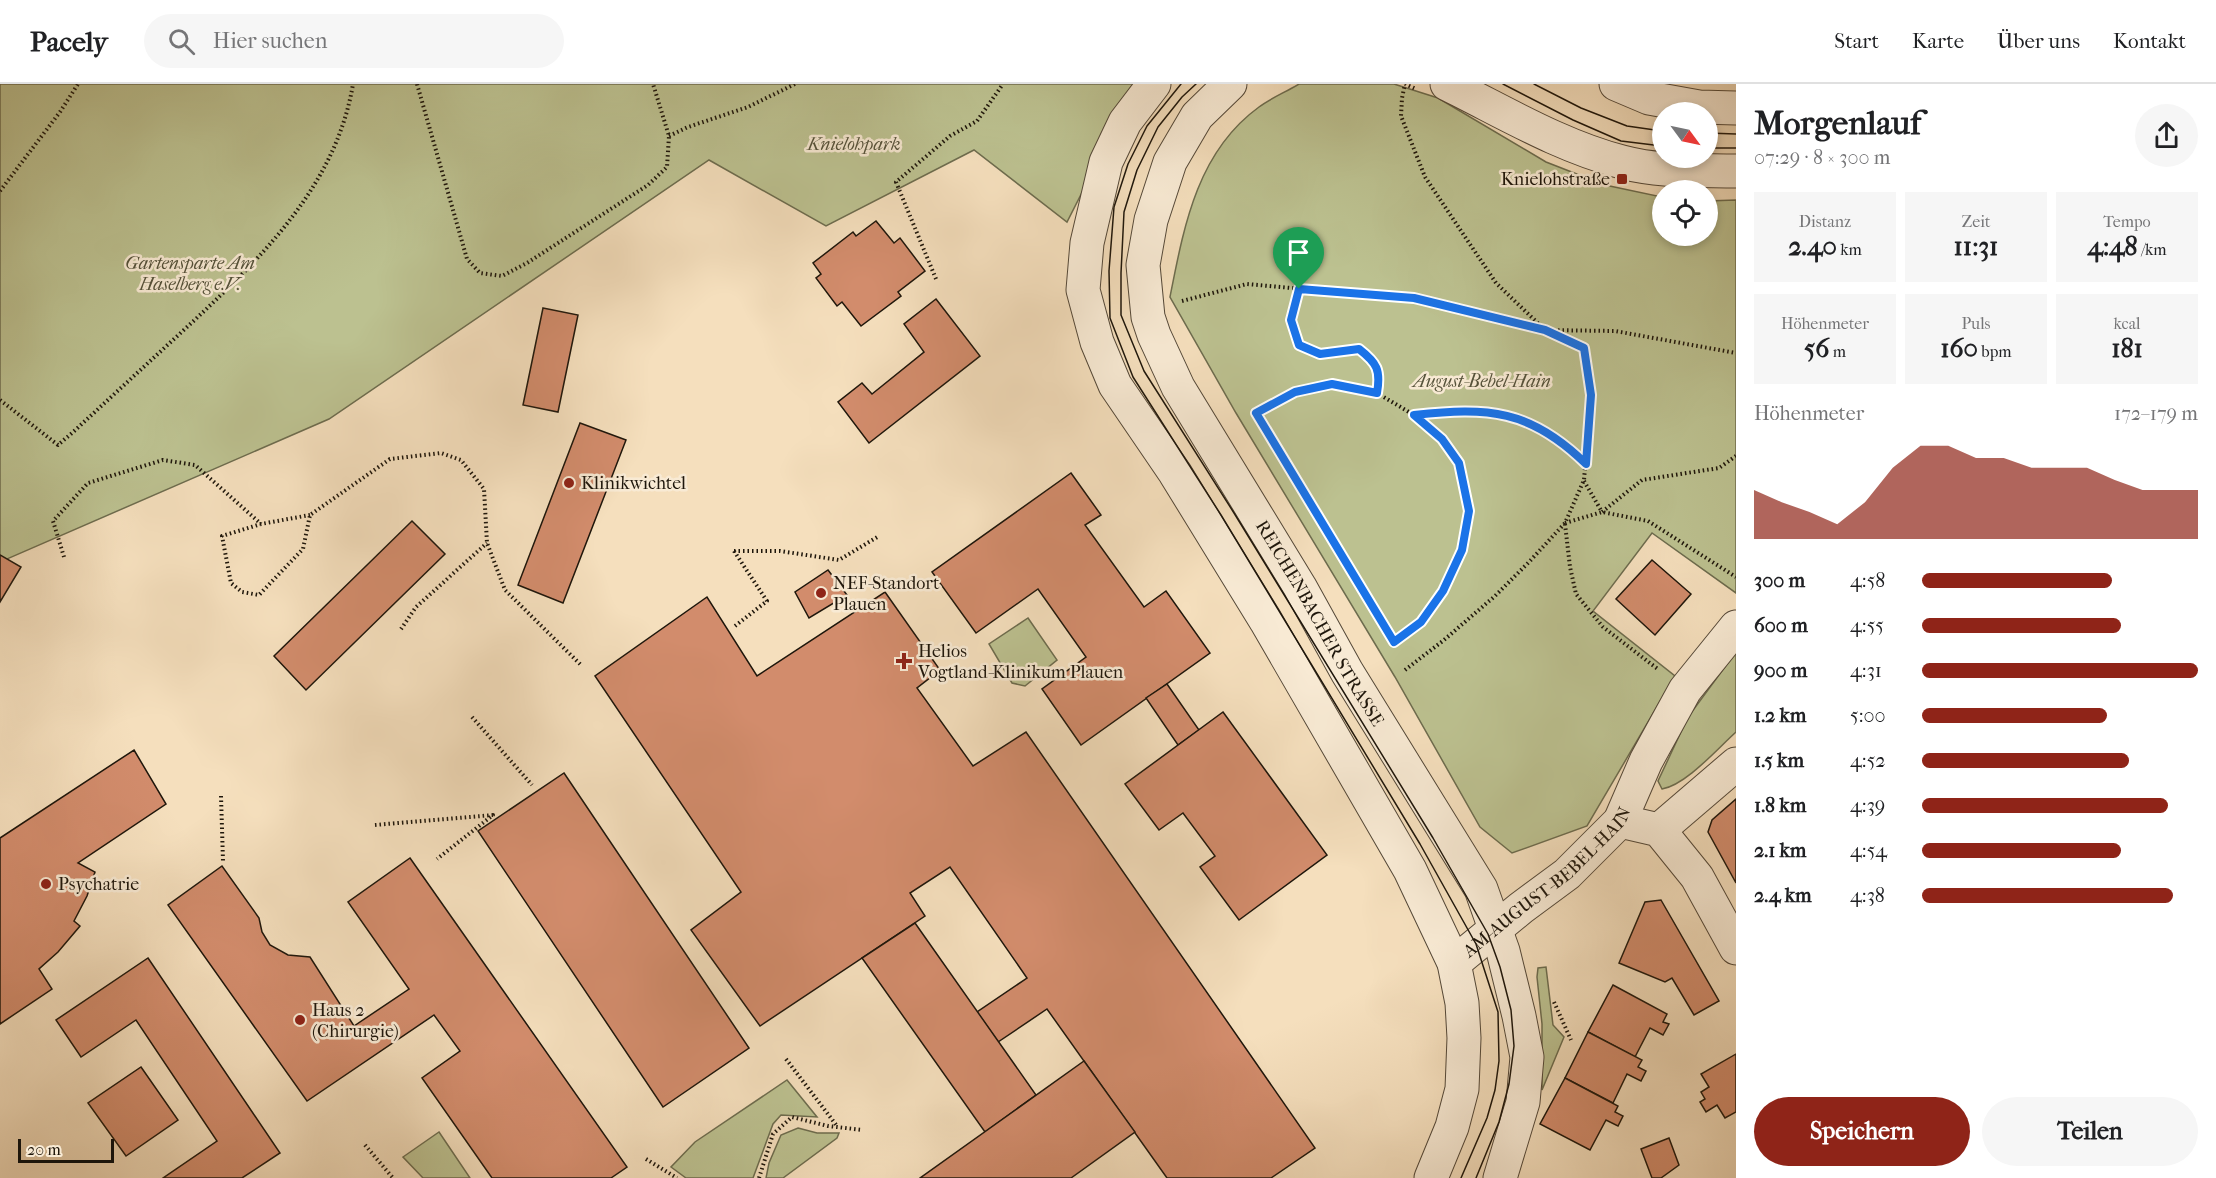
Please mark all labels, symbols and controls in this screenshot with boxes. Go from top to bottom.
search box [144,14,564,68]
text: Pacely [30,25,108,58]
icon: search [165,25,198,58]
text: Hier suchen [213,28,327,54]
text: Start [1834,29,1879,53]
text: Karte [1912,29,1964,53]
text: Über uns [1997,29,2080,53]
text: Kontakt [2113,29,2186,53]
north arrow [1652,102,1718,168]
map controls [1652,102,1718,246]
text: Morgenlauf [1754,104,1921,143]
button: share [2135,104,2198,167]
park label: Knielohpark [806,134,900,155]
text: 07:29 · 8 × 300 m [1754,146,1890,169]
place label: Knielohstraße [1501,169,1610,190]
marker: Knielohstraße [1615,172,1629,186]
button: locate [1652,180,1718,246]
text: Distanz [1799,212,1851,231]
text: Zeit [1961,212,1991,231]
text: Tempo [2103,212,2151,231]
pin [1273,227,1324,289]
text: 2.40 [1788,231,1837,262]
text: 11:31 [1954,231,1998,262]
text: 4:48 [2088,231,2138,262]
icon: arrive [1282,236,1315,269]
text: km [1837,240,1862,259]
text: /km [2138,240,2166,259]
park label: Gartensparte Am Haselberg e.V. [125,253,255,295]
text: Höhenmeter [1781,314,1869,333]
text: Puls [1961,314,1991,333]
text: kcal [2114,314,2140,333]
text: 56 [1804,333,1829,364]
text: 160 [1940,333,1978,364]
text: 181 [2111,333,2143,364]
text: m [1829,342,1846,361]
text: bpm [1978,342,2012,361]
park label: August-Bebel-Hain [1411,371,1551,392]
text: Höhenmeter [1754,402,1864,425]
text: 172–179 m [2114,402,2198,425]
place label: Klinikwichtel [581,473,686,494]
marker: Klinikwichtel [562,476,576,490]
street label: REICHENBACHER STRASSE [1251,516,1388,730]
text: 300 m [1754,569,1805,592]
text: 4:58 [1850,569,1885,592]
place label: NEF-Standort Plauen [833,573,940,615]
marker: NEF-Standort Plauen [814,586,828,600]
text: 600 m [1754,614,1808,637]
text: 4:55 [1850,614,1884,637]
place label: Helios Vogtland-Klinikum Plauen [917,641,1124,683]
marker: Helios Vogtland-Klinikum Plauen [895,652,913,670]
text: 900 m [1754,659,1807,682]
text: 4:31 [1850,659,1882,682]
text: 1.2 km [1754,704,1807,727]
text: 5:00 [1850,704,1886,727]
text: 1.5 km [1754,749,1804,772]
text: 4:52 [1850,749,1886,772]
text: 1.8 km [1754,794,1806,817]
text: 4:39 [1850,794,1885,817]
street label: AM-AUGUST-BEBEL-HAIN [1458,803,1635,962]
text: 2.1 km [1754,839,1807,862]
text: 4:54 [1850,839,1887,862]
place label: Psychatrie [58,874,139,895]
marker: Psychatrie [39,877,53,891]
text: 2.4 km [1754,884,1812,907]
text: 4:38 [1850,884,1885,907]
place label: Haus 2 (Chirurgie) [312,1000,399,1042]
marker: Haus 2 (Chirurgie) [293,1013,307,1027]
button: Speichern [1754,1097,1970,1166]
button: Teilen [1982,1097,2198,1166]
scale bar [18,1136,114,1164]
text: 20 m [27,1140,61,1159]

